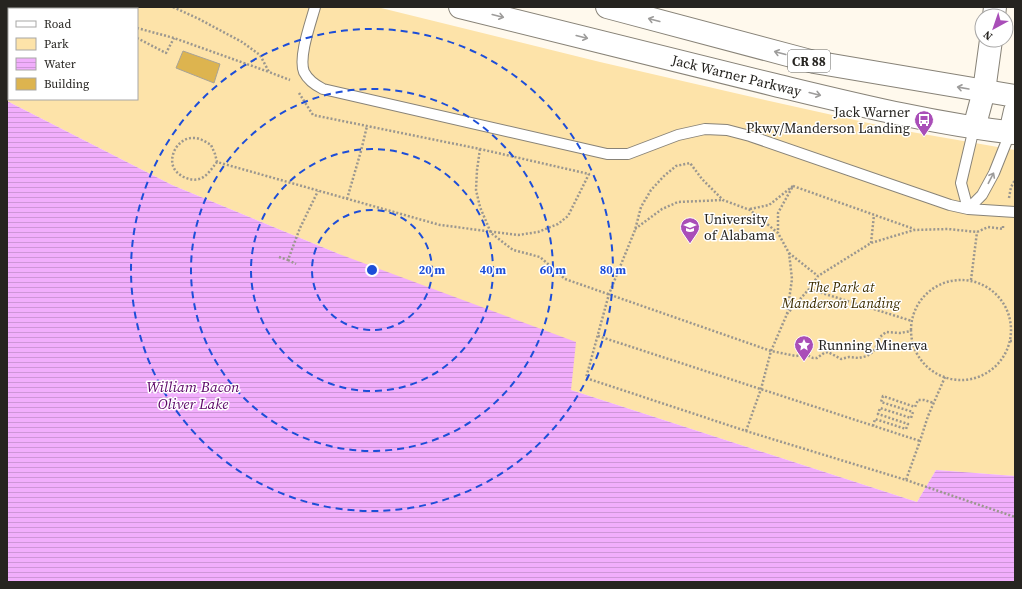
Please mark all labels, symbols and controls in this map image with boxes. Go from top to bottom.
legend [8,8,138,100]
north arrow [974,8,1014,48]
one-way arrow [491,13,504,21]
one-way arrow [648,15,661,23]
text: Road [44,16,71,32]
text: N [980,27,996,44]
one-way arrow [576,34,589,42]
text: Park [44,36,69,52]
one-way arrow [774,49,787,56]
street label: Jack Warner Parkway [669,50,804,101]
road number: CR 88 [788,50,830,72]
text: Water [44,56,76,72]
text: Building [44,76,89,92]
one-way arrow [957,83,970,91]
one-way arrow [808,91,821,99]
place label: Jack Warner Pkwy/Manderson Landing [746,102,910,138]
bus stop icon: Jack Warner Pkwy/Manderson Landing [913,109,935,137]
one-way arrow [988,172,995,184]
place label: University of Alabama [704,209,776,245]
school or university icon: University of Alabama [679,216,701,244]
text: 20 m [419,262,445,278]
text: 40 m [480,262,506,278]
text: 60 m [540,262,566,278]
text: 80 m [600,262,626,278]
centre of rings [365,263,379,277]
park label: The Park at Manderson Landing [781,277,902,313]
place icon: Running Minerva [793,334,815,362]
place label: Running Minerva [818,335,929,355]
water label: William Bacon Oliver Lake [146,376,240,414]

